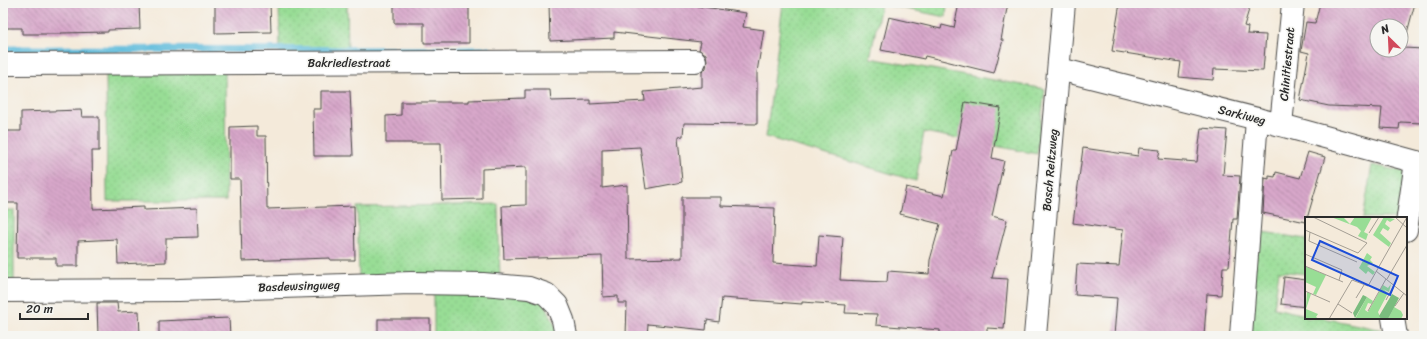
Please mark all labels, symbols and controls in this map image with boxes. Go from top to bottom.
north arrow [1369,18,1409,58]
text: N [1377,19,1393,40]
street label: Chinitiestraat [1273,26,1301,102]
street label: Bakriediestraat [308,52,390,74]
street label: Sarkiweg [1216,98,1268,132]
street label: Bosch Reitzweg [1035,128,1065,212]
inset map [1305,217,1407,319]
street label: Basdewsingweg [258,274,340,298]
scale bar [20,295,88,321]
text: 20 m [26,298,53,320]

